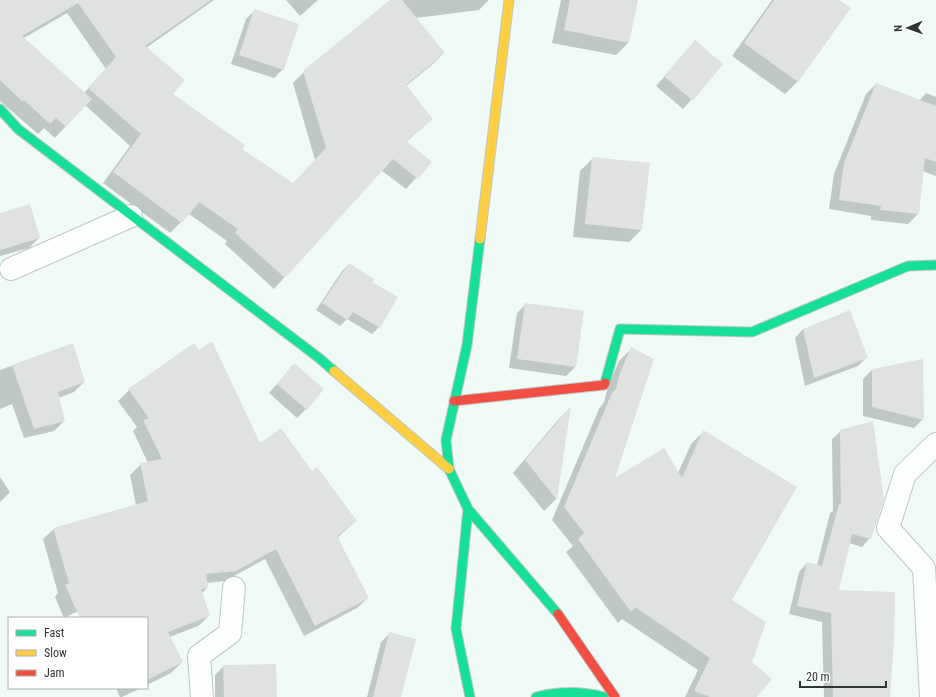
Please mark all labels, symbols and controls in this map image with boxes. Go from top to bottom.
north arrow [888,8,928,48]
text: N [892,24,905,32]
legend [8,617,148,689]
text: Fast [44,626,65,640]
text: Slow [44,646,67,660]
scale bar [800,663,886,689]
text: Jam [44,666,65,680]
text: 20 m [806,670,830,684]

